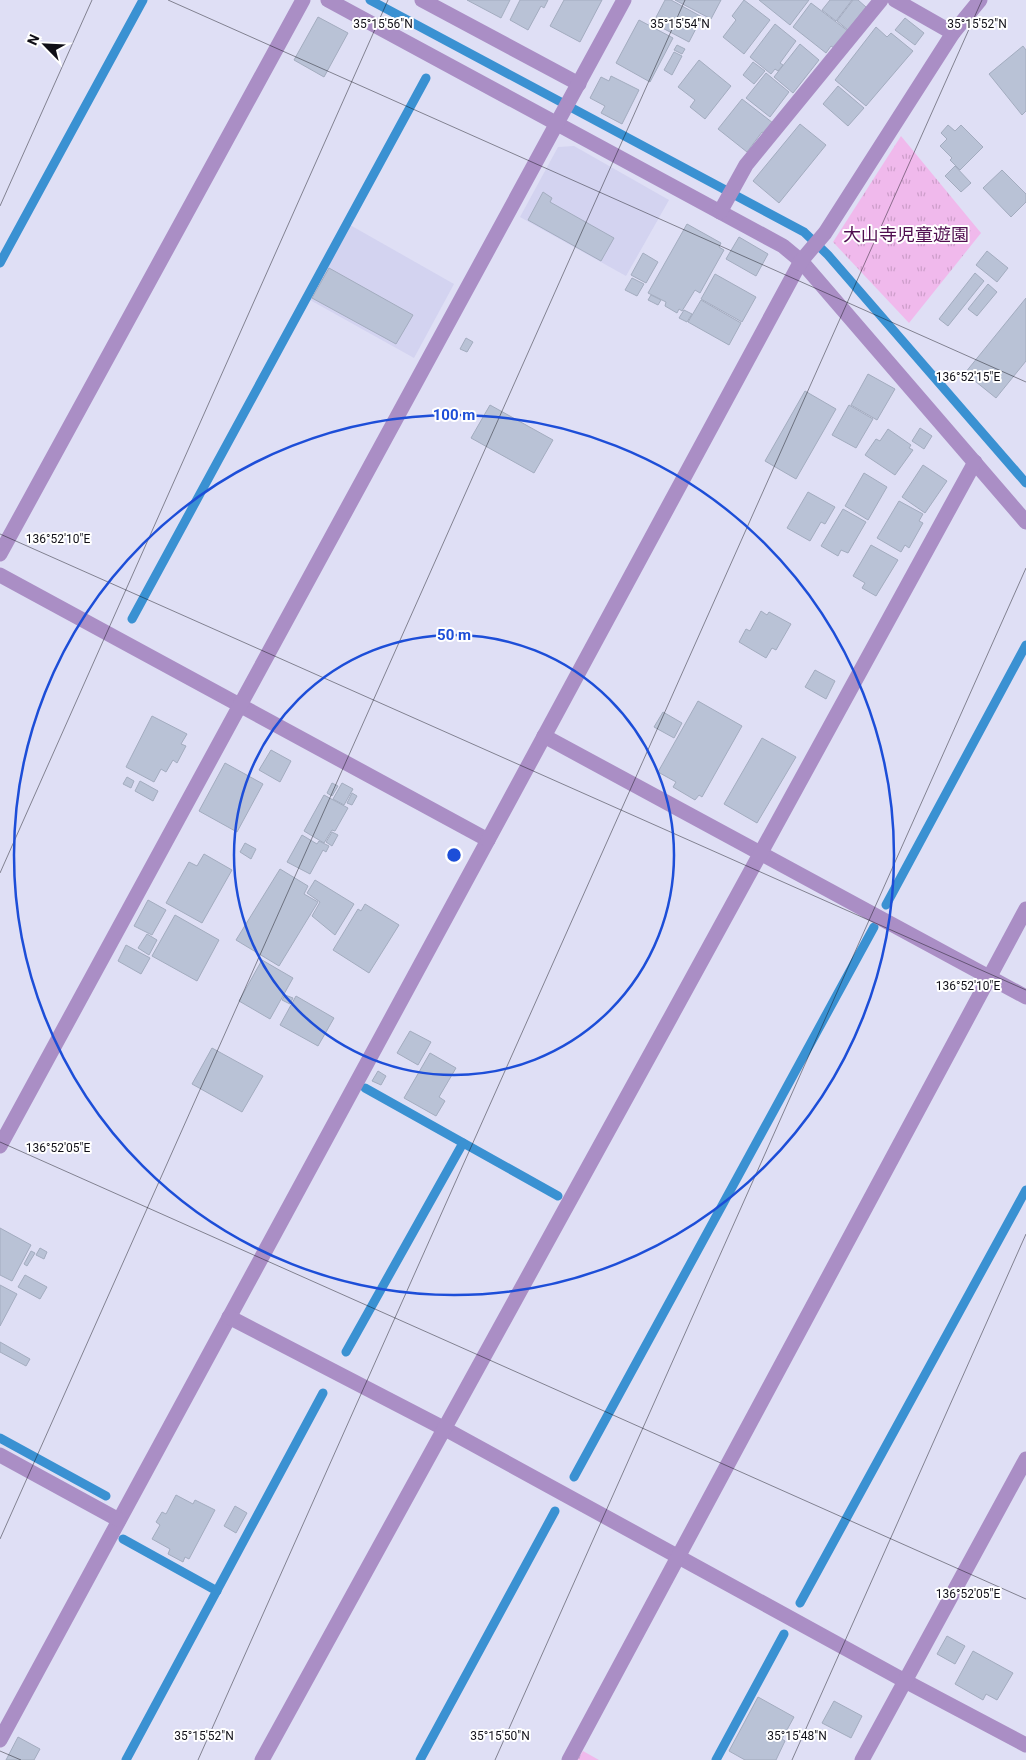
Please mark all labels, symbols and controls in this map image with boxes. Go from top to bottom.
text: 35°15'56"N [353,17,413,31]
text: 35°15'54"N [650,17,710,31]
text: 35°15'52"N [947,17,1007,31]
north arrow [20,20,70,70]
text: N [24,32,42,47]
park label: 大山寺児童遊園 [843,224,969,245]
text: 136°52'15"E [936,370,1000,384]
text: 100 m [433,406,475,424]
text: 136°52'10"E [26,532,90,546]
text: 50 m [437,626,471,644]
centre of rings [445,846,463,864]
text: 136°52'10"E [936,979,1000,993]
text: 136°52'05"E [26,1141,90,1155]
text: 136°52'05"E [936,1587,1000,1601]
text: 35°15'52"N [174,1729,234,1743]
text: 35°15'50"N [470,1729,530,1743]
text: 35°15'48"N [767,1729,827,1743]

